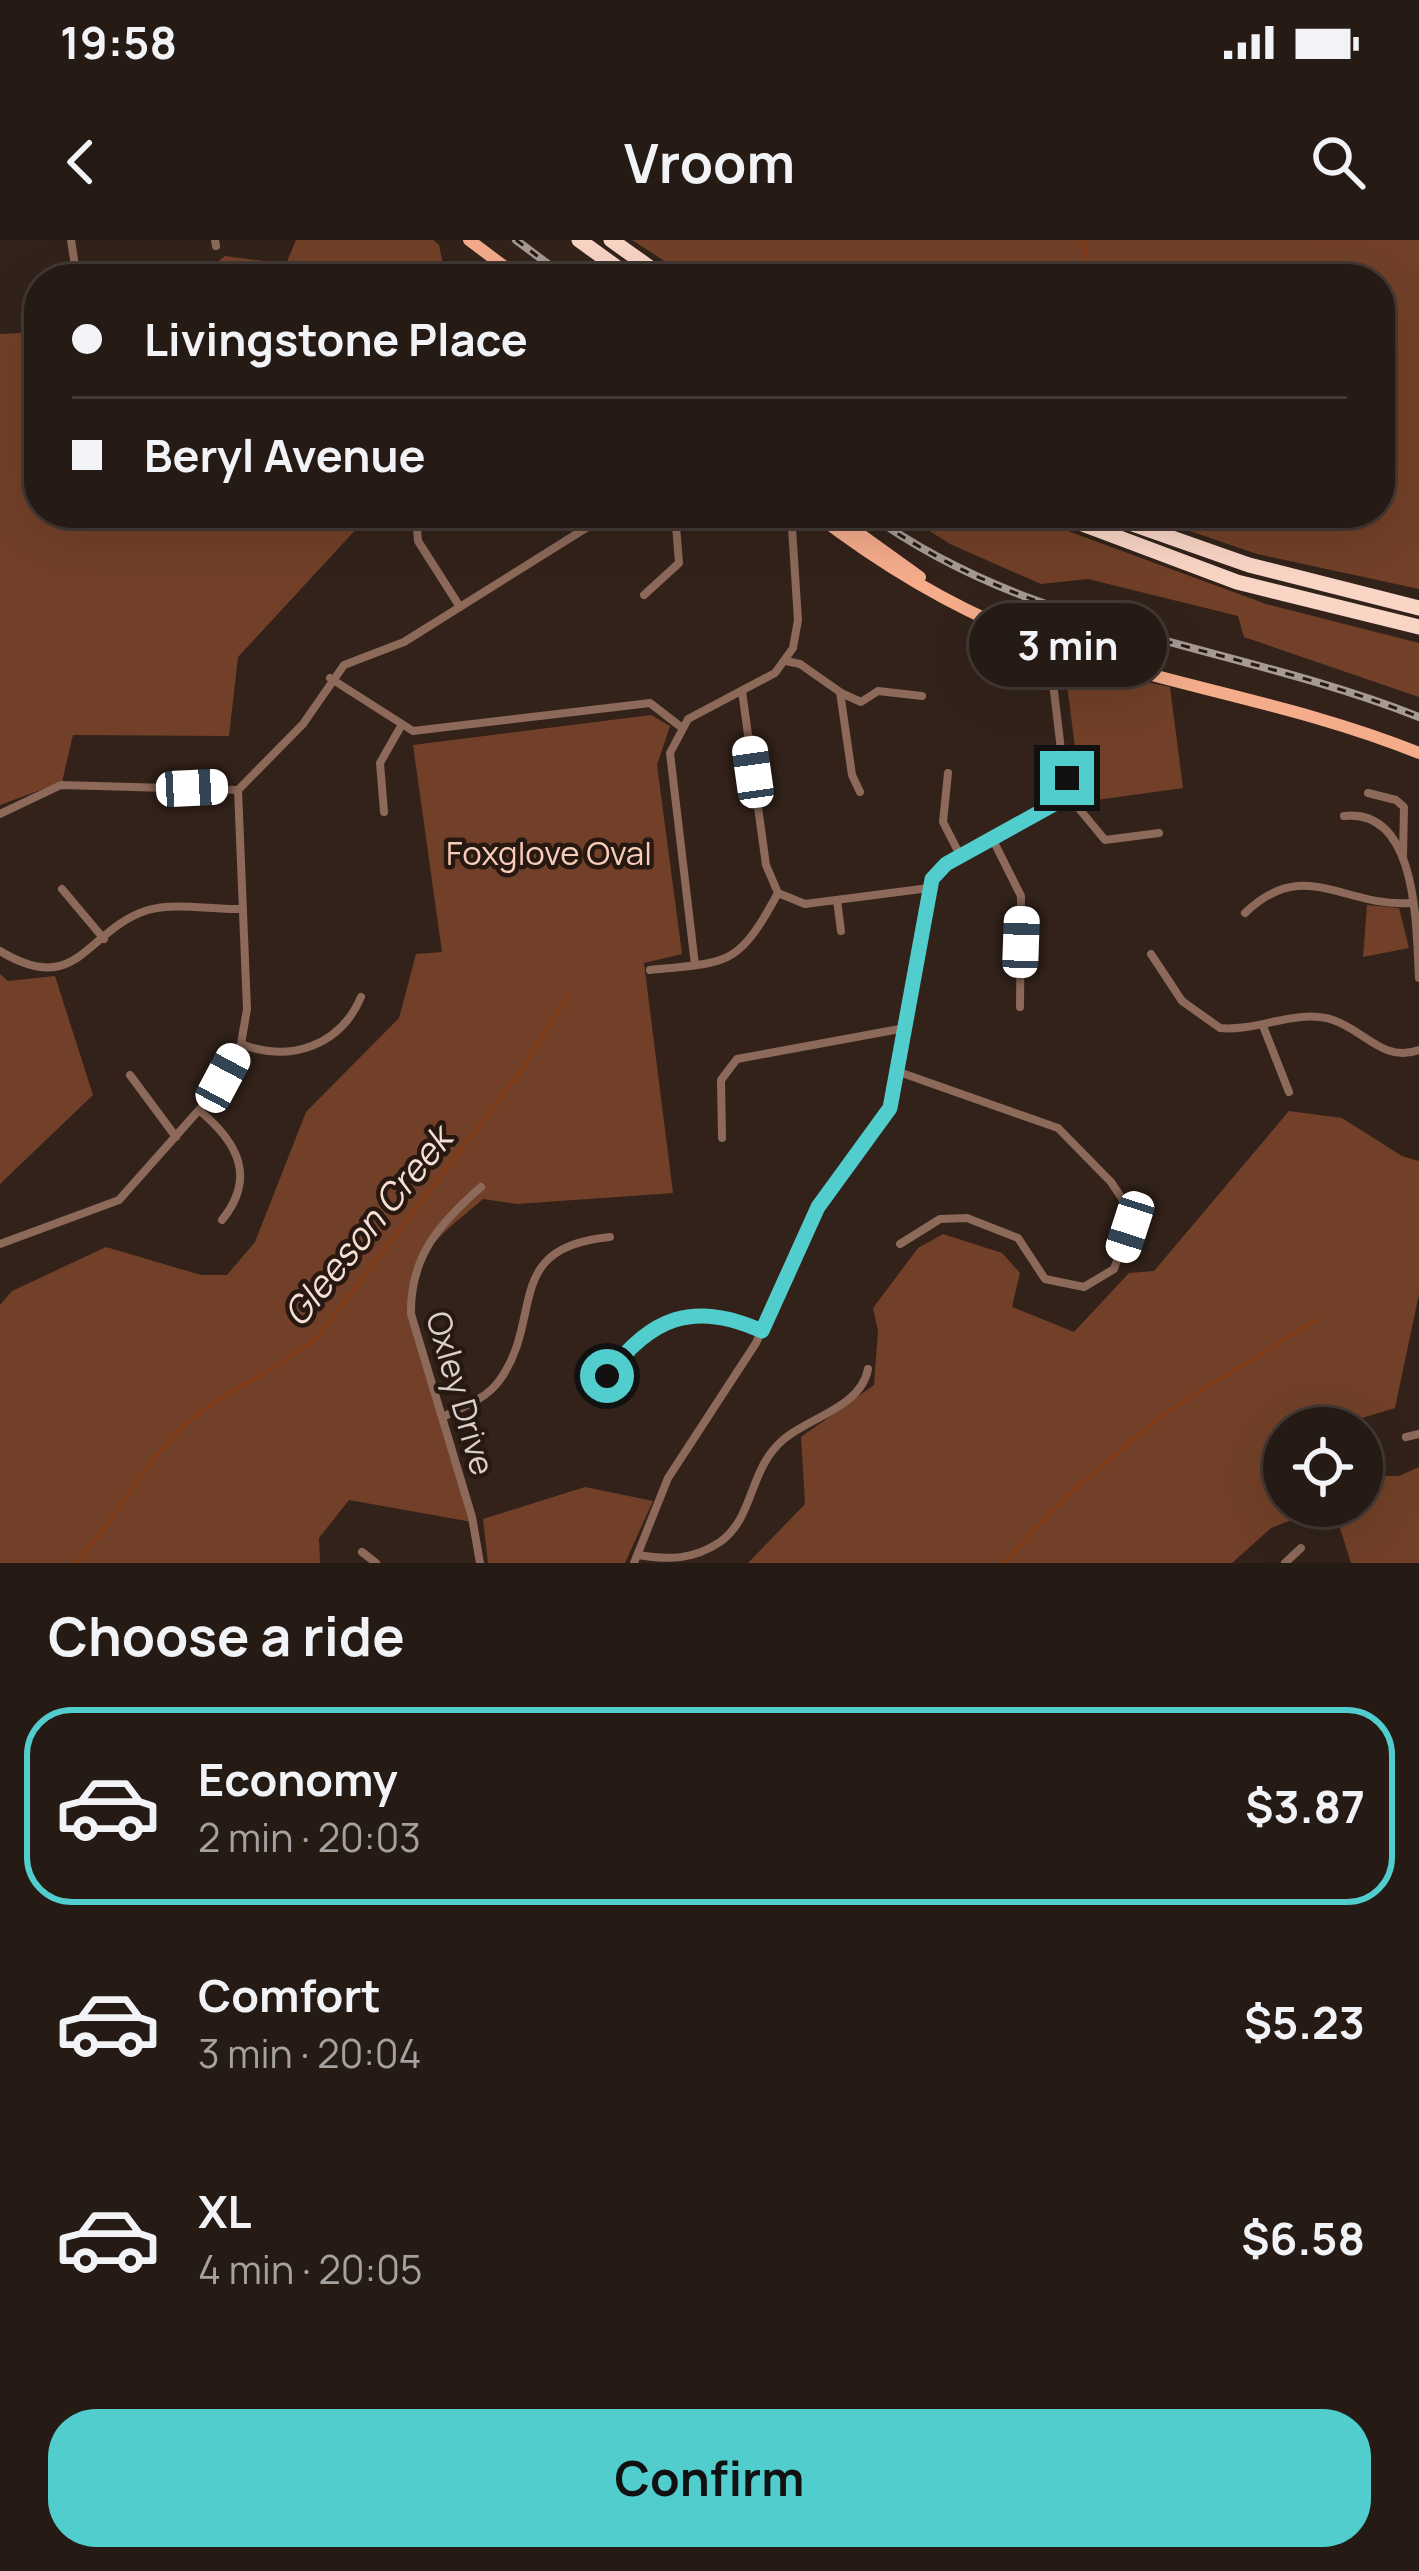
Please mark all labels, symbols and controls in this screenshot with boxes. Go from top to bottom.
text: 19:58 [60,11,177,73]
text: Vroom [624,125,795,199]
icon: back [48,129,114,195]
icon: search [1305,129,1371,195]
text: Livingstone Place [144,308,528,370]
text: Beryl Avenue [144,424,426,486]
callout: 3 min [968,604,1166,688]
text: 3 min [1018,618,1118,672]
car [730,734,776,810]
route end [1040,751,1094,805]
car [155,768,229,808]
park label: Foxglove Oval [446,830,652,875]
car [1002,905,1040,979]
car [190,1038,256,1118]
water label: Gleeson Creek [272,1112,466,1336]
car [1102,1187,1158,1267]
street label: Oxley Drive [416,1306,506,1480]
route start [580,1349,634,1403]
map controls [1263,1407,1383,1527]
button: locate [1263,1407,1383,1527]
text: Choose a ride [48,1598,405,1672]
text: Economy [198,1748,398,1810]
icon: car [54,1752,162,1860]
text: $3.87 [1245,1775,1365,1837]
text: 2 min · 20:03 [198,1810,421,1864]
text: Comfort [198,1964,381,2026]
icon: car [54,1968,162,2076]
text: $5.23 [1244,1991,1365,2053]
text: 3 min · 20:04 [198,2026,422,2080]
text: XL [198,2180,252,2242]
icon: car [54,2184,162,2292]
text: $6.58 [1241,2207,1365,2269]
text: 4 min · 20:05 [198,2242,423,2296]
button: Confirm [48,2409,1371,2547]

